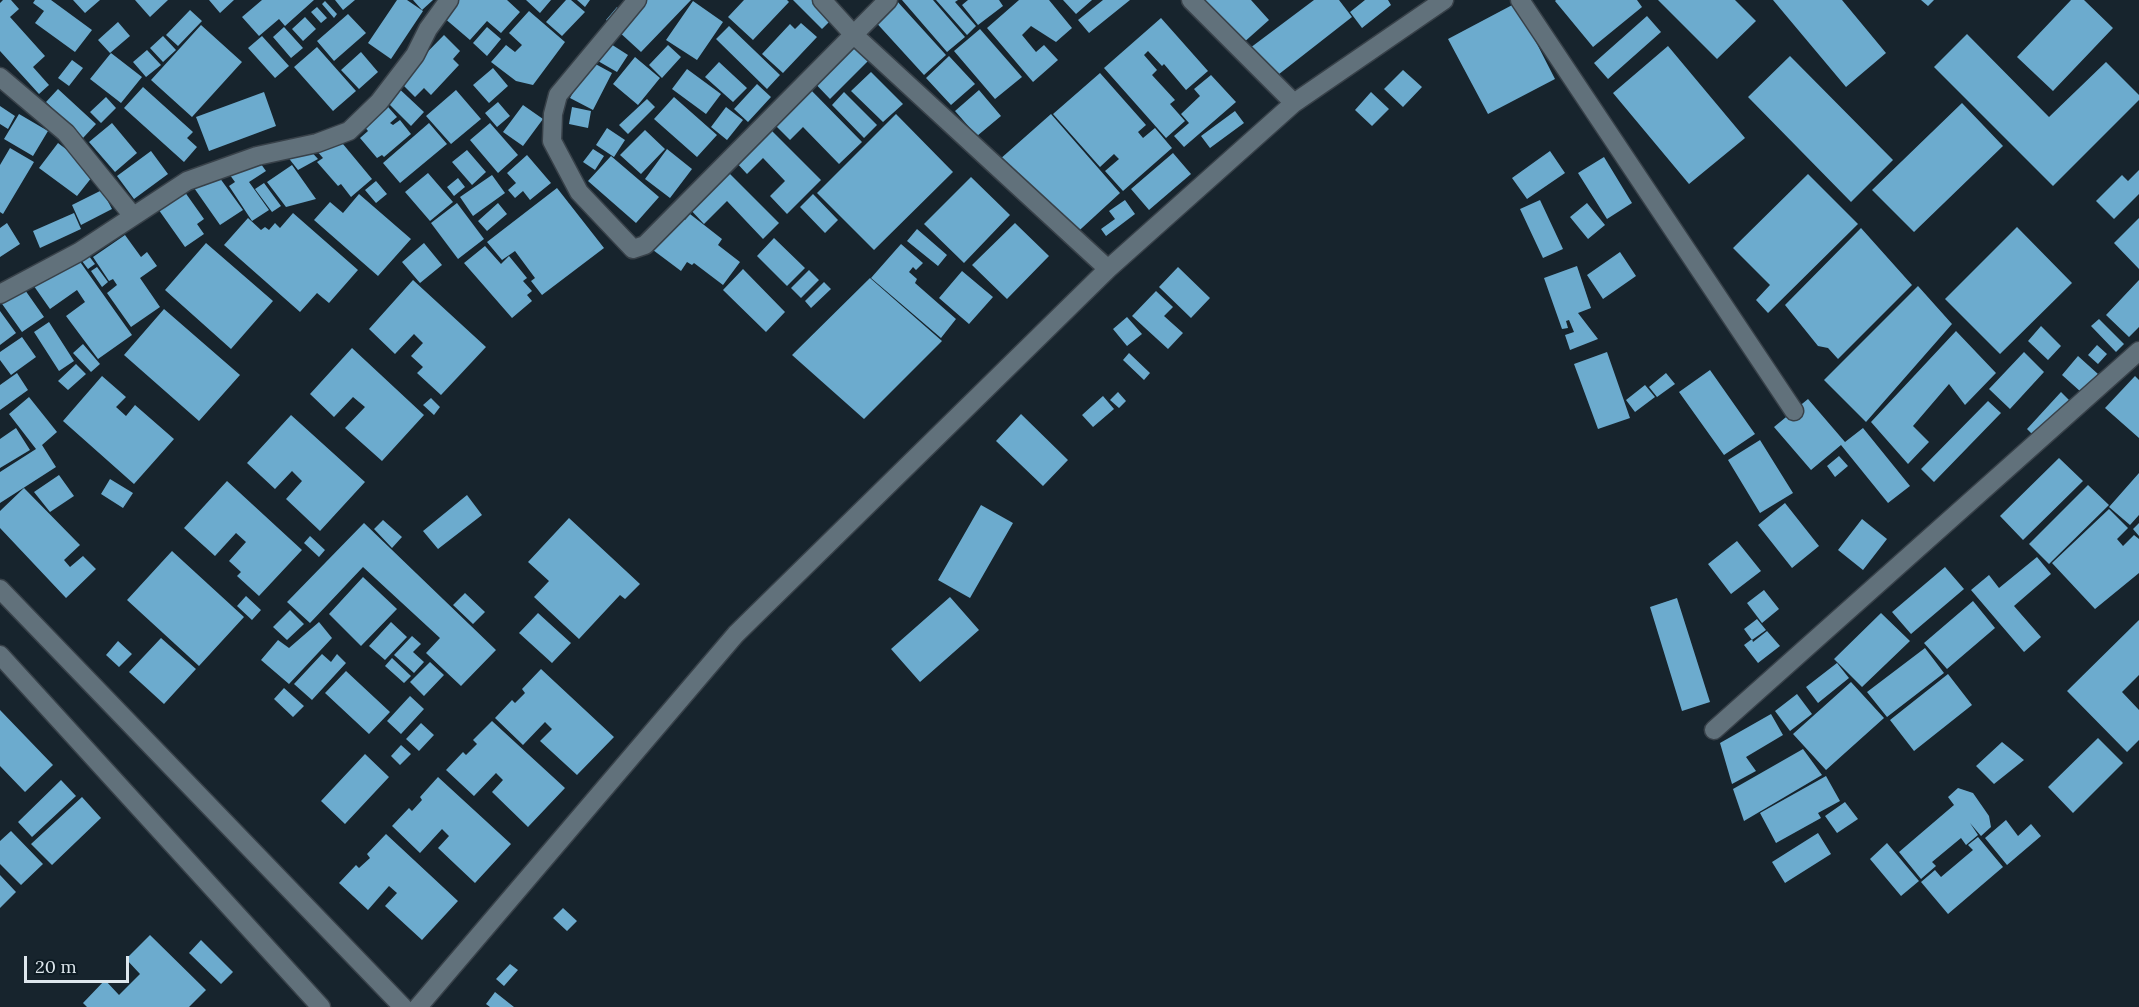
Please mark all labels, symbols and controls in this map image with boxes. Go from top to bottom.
scale bar [27,944,132,982]
text: 20 m [35,955,77,978]

